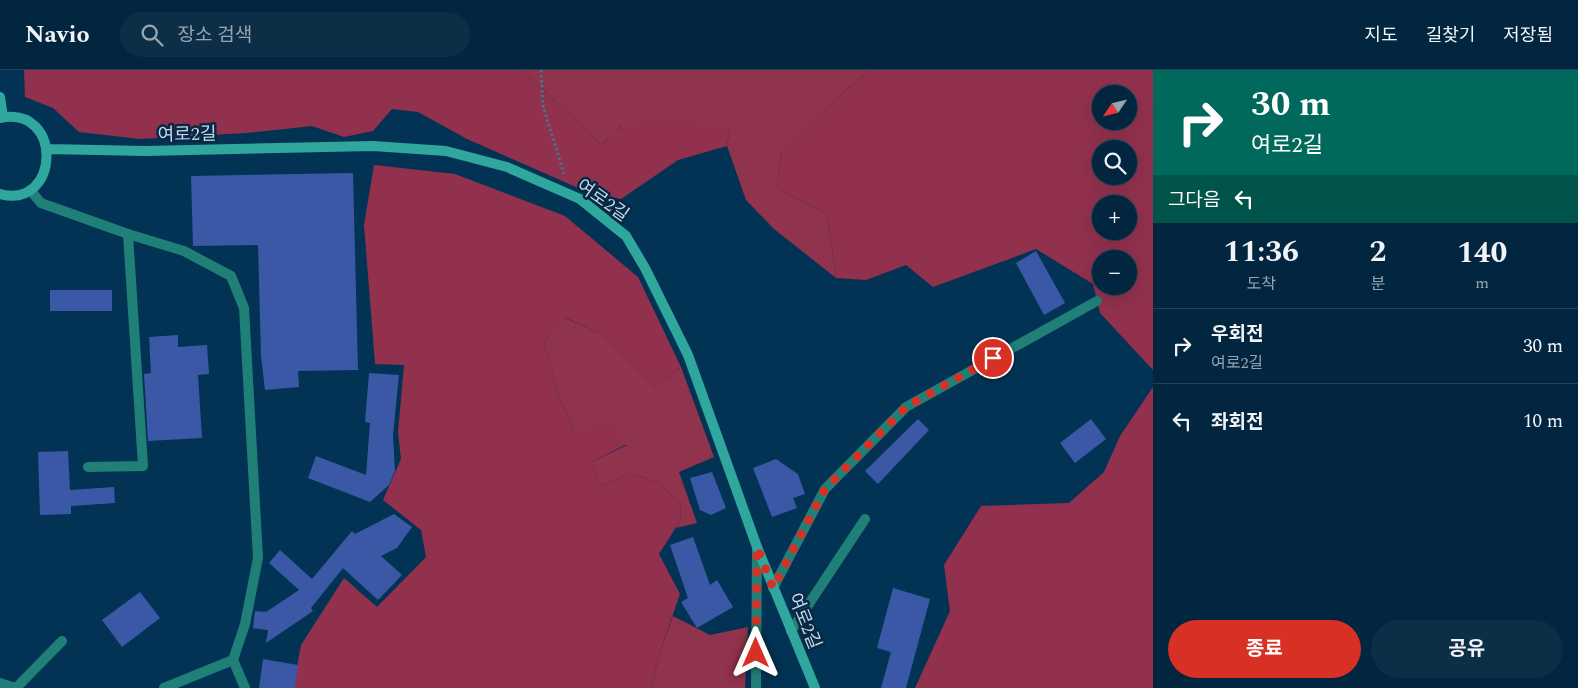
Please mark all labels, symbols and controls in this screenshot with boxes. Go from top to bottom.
search box [120,12,470,57]
text: Navio [25,17,90,53]
icon: search [138,21,166,49]
text: 장소 검색 [178,21,252,50]
text: 지도 [1365,22,1398,49]
text: 길찾기 [1426,22,1475,49]
text: 저장됨 [1503,22,1553,49]
text: 30 m [1251,78,1331,131]
north arrow [1092,85,1138,130]
map controls [1092,85,1137,295]
icon: right [1168,90,1233,155]
street label: 여로2길 [157,120,217,149]
text: 여로2길 [1251,129,1323,162]
button: search [1092,140,1137,185]
street label: 여로2길 [571,173,634,228]
icon: left [1230,185,1258,213]
text: 그다음 [1168,186,1220,215]
button: + [1092,195,1137,240]
text: 11:36 [1224,229,1299,275]
text: 2 [1370,229,1386,275]
text: 140 [1457,230,1507,276]
button: − [1092,250,1137,295]
text: m [1475,271,1489,295]
text: 도착 [1247,272,1276,296]
text: 분 [1371,272,1385,296]
text: 우회전 [1211,320,1263,349]
icon: right [1168,332,1196,360]
text: 30 m [1523,332,1563,361]
pin [972,337,1014,379]
icon: arrive [979,344,1007,372]
text: 여로2길 [1211,351,1263,375]
icon: left [1168,407,1196,435]
text: 10 m [1523,407,1563,436]
text: 좌회전 [1211,408,1263,437]
street label: 여로2길 [781,589,828,653]
button: 종료 [1168,620,1361,678]
button: 공유 [1371,620,1563,678]
position arrow [729,626,781,678]

